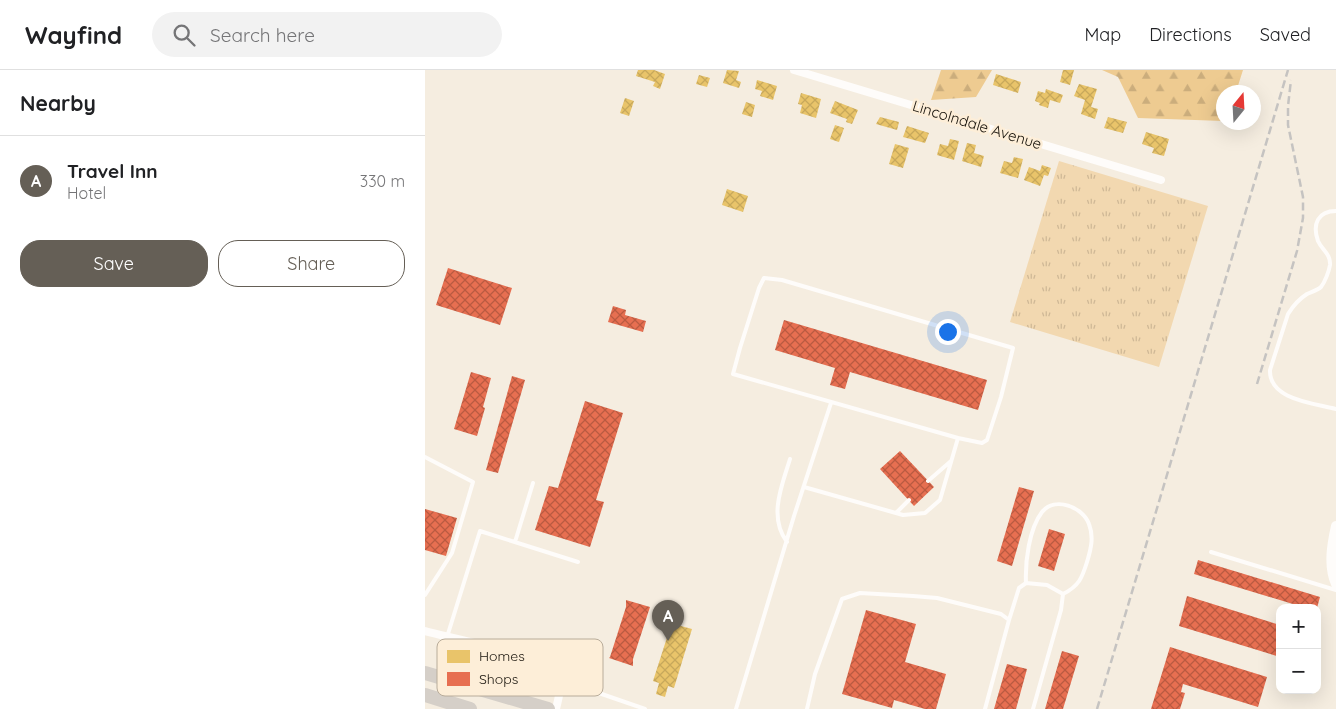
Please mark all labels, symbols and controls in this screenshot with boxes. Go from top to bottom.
search box [152,12,502,57]
text: Wayfind [25,20,122,50]
icon: search [170,21,198,49]
text: Search here [210,23,315,47]
text: Map [1084,23,1121,46]
text: Directions [1149,23,1232,46]
text: Saved [1260,23,1311,46]
north arrow [1216,85,1261,130]
text: Nearby [20,90,96,116]
street label: Lincolndale Avenue [910,96,1044,153]
text: Travel Inn [67,159,158,183]
text: A [31,171,41,191]
text: 330 m [360,171,405,191]
text: Hotel [67,183,106,203]
button: Save [20,240,208,287]
button: Share [218,240,405,287]
your location [935,319,961,345]
pin: A [652,600,684,641]
map controls [1276,604,1321,694]
button: + [1276,604,1321,649]
legend [437,639,603,696]
text: Homes [479,647,525,665]
button: − [1276,649,1321,694]
text: Shops [479,670,518,688]

